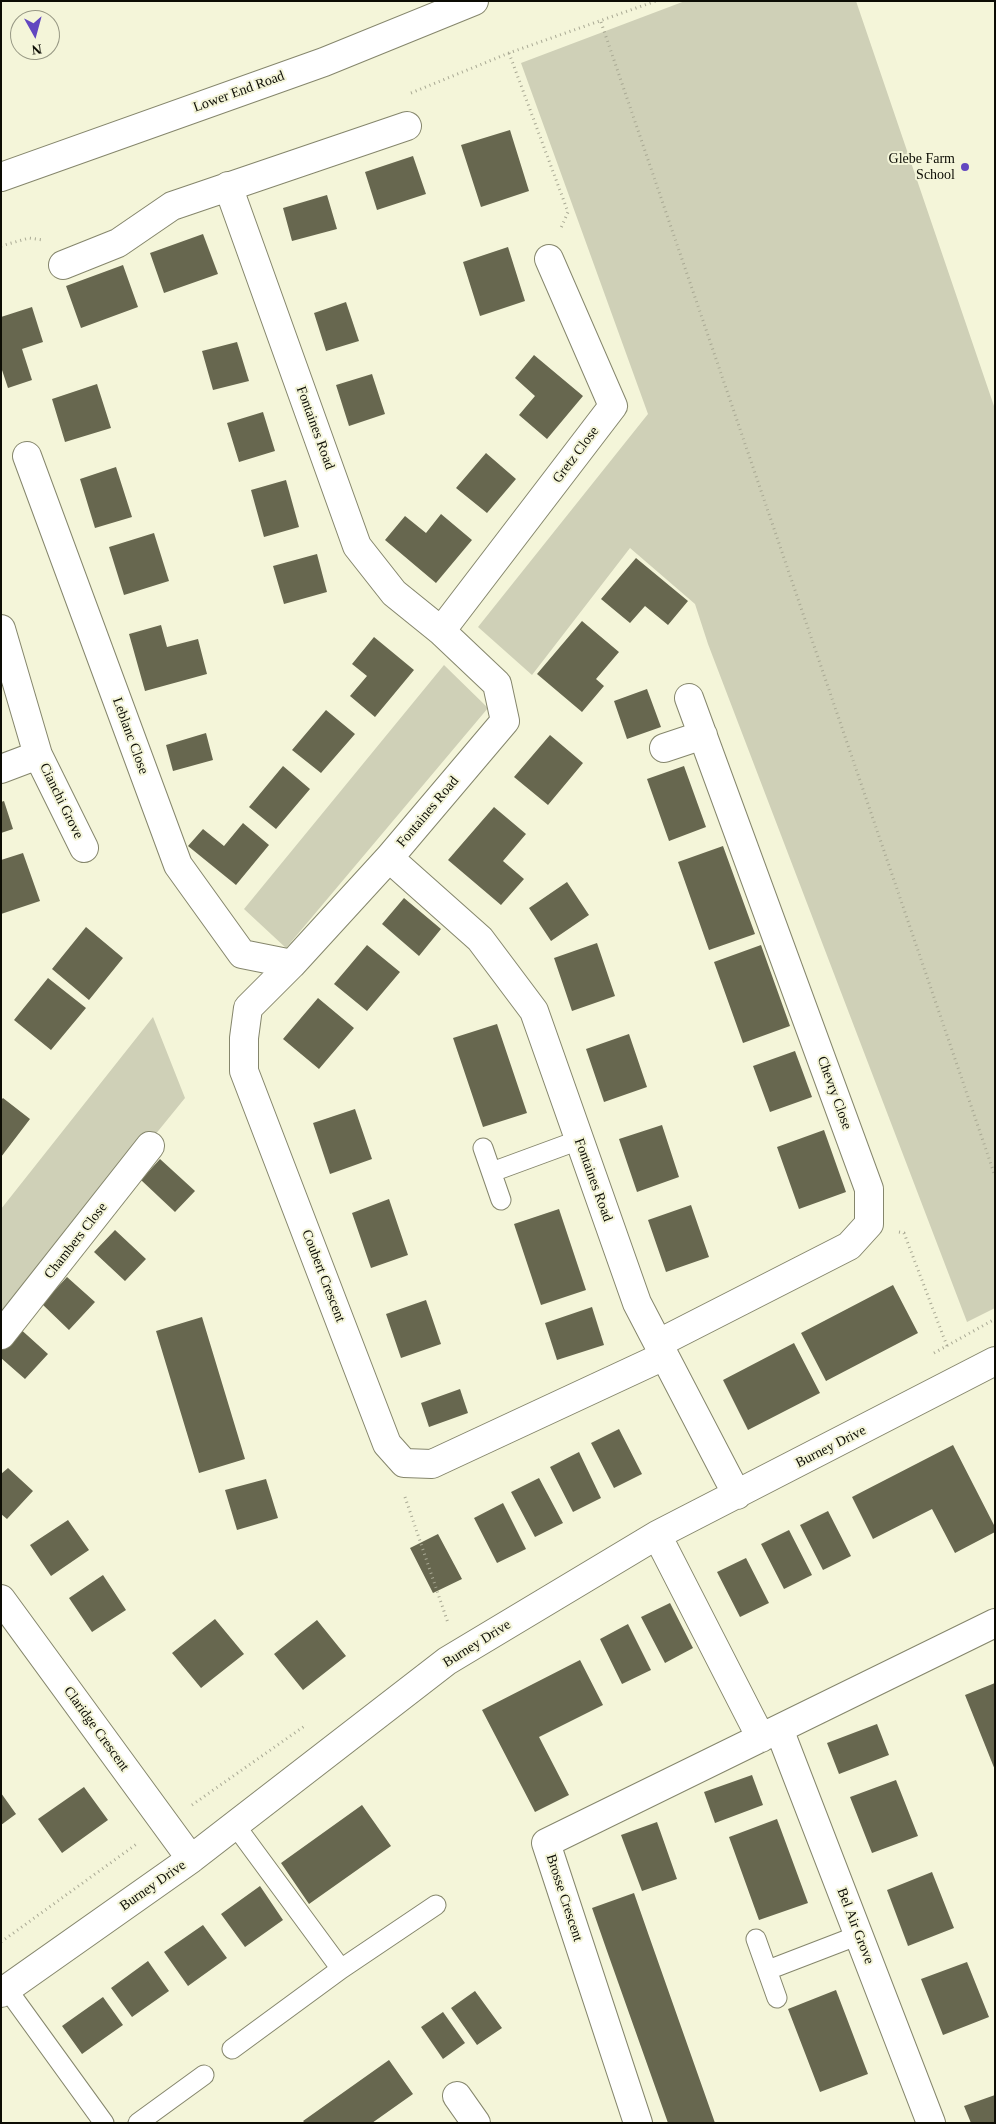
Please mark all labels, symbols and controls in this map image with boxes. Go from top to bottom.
north arrow [10,10,60,60]
text: N [31,41,43,57]
street label: Lower End Road [191,68,287,116]
place label: Glebe Farm School [889,151,955,184]
marker: Glebe Farm School [959,161,971,173]
street label: Fontaines Road [292,384,338,472]
street label: Gretz Close [549,423,603,487]
street label: Leblanc Close [108,695,152,777]
street label: Cianchi Grove [35,760,87,842]
street label: Fontaines Road [393,773,463,851]
street label: Chevry Close [813,1054,855,1132]
street label: Fontaines Road [570,1136,616,1224]
street label: Chambers Close [41,1200,111,1282]
street label: Coubert Crescent [298,1227,348,1325]
street label: Burney Drive [793,1422,869,1472]
street label: Burney Drive [440,1617,514,1671]
street label: Claridge Crescent [60,1683,132,1775]
street label: Brosse Crescent [542,1852,586,1944]
street label: Burney Drive [117,1857,189,1915]
street label: Bel Air Grove [833,1886,877,1966]

